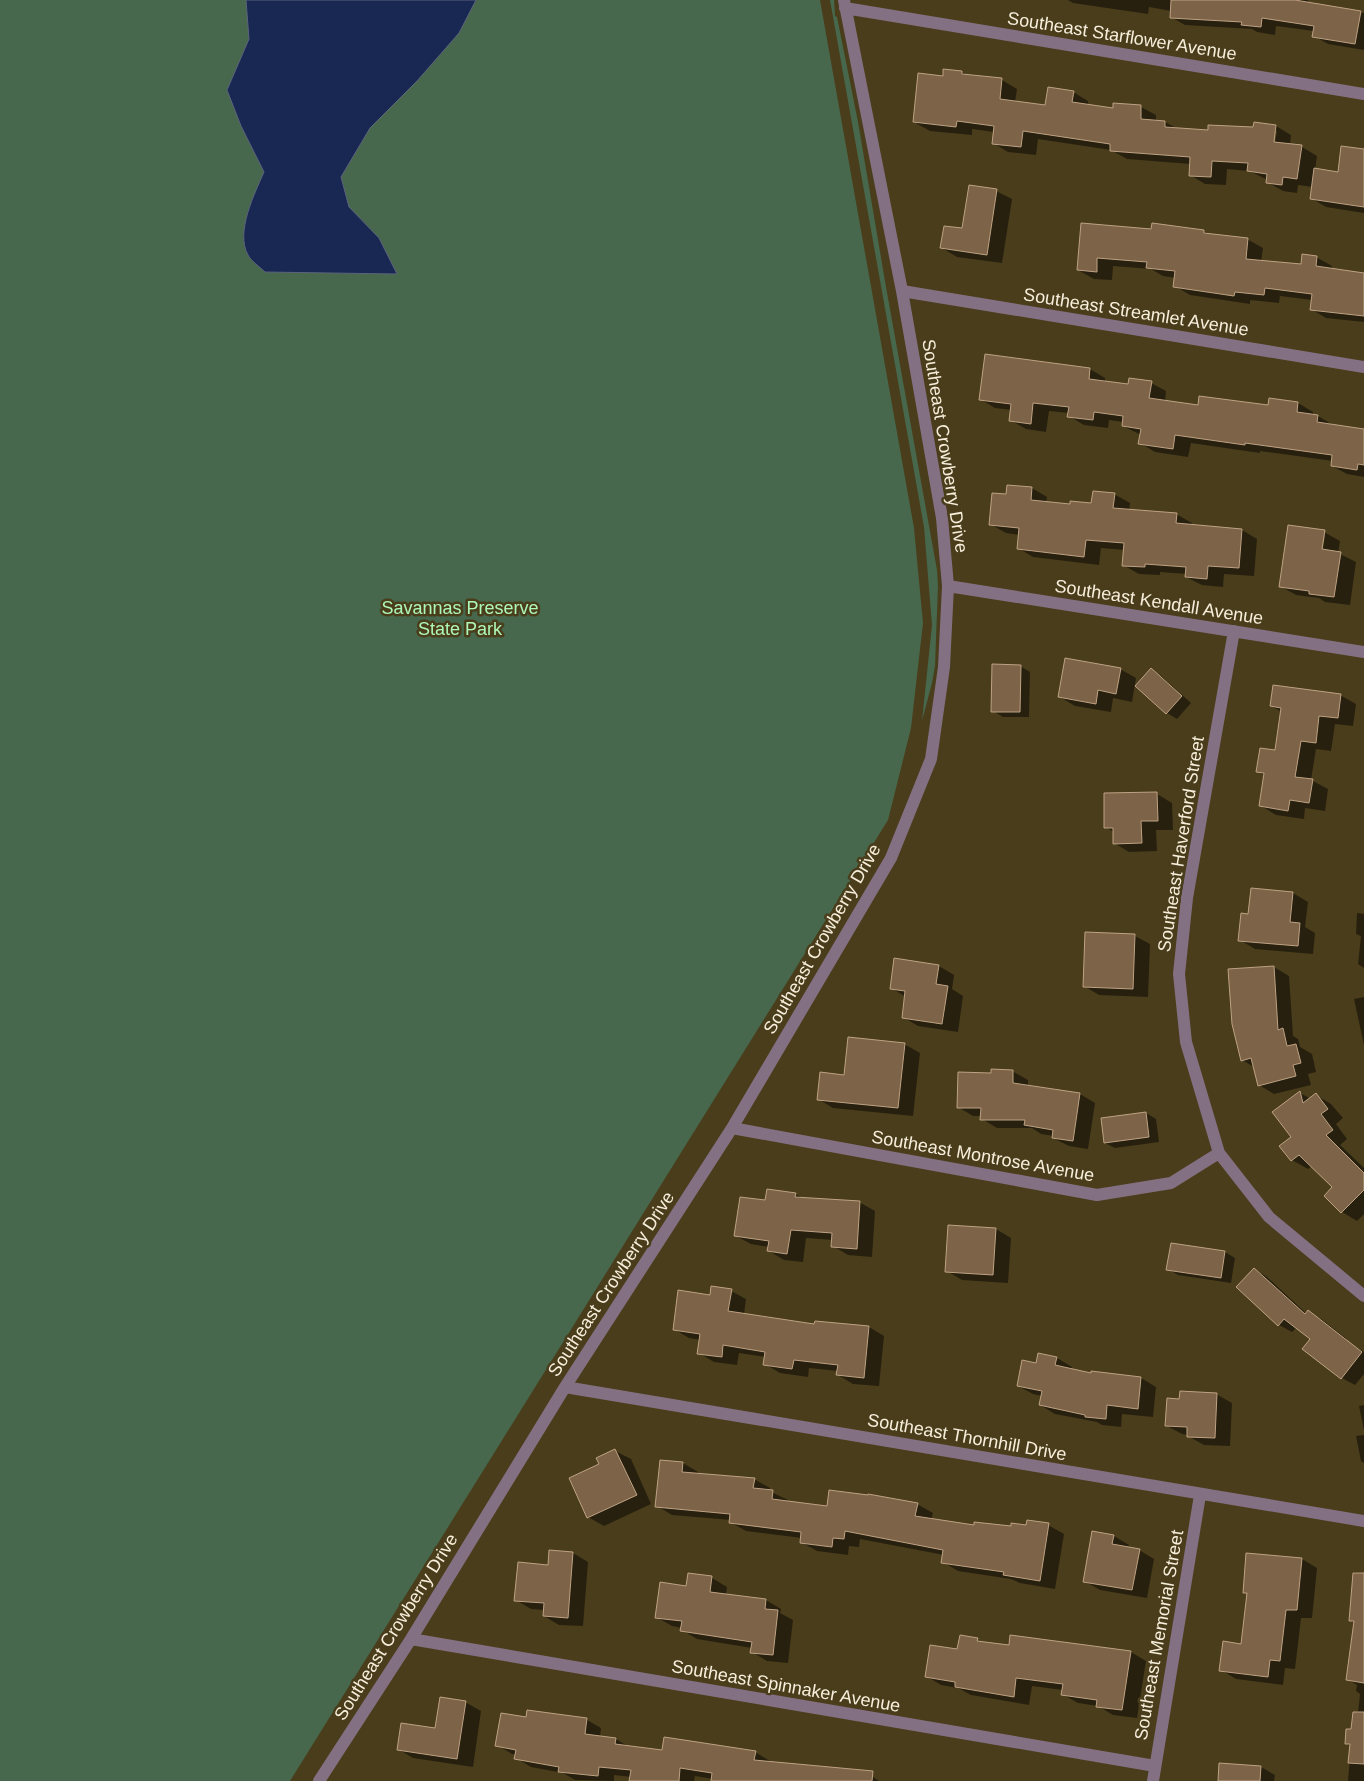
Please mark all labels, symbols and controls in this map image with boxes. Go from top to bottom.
street label: Southeast Starflower Avenue [1006,8,1238,64]
street label: Southeast Streamlet Avenue [1022,284,1250,340]
street label: Southeast Crowberry Drive [918,338,972,554]
street label: Southeast Kendall Avenue [1053,576,1265,628]
park label: Savannas Preserve State Park [381,598,539,639]
street label: Southeast Haverford Street [1154,735,1208,953]
street label: Southeast Crowberry Drive [759,840,885,1038]
street label: Southeast Montrose Avenue [870,1127,1096,1185]
street label: Southeast Crowberry Drive [544,1188,678,1380]
street label: Southeast Thornhill Drive [866,1410,1068,1464]
street label: Southeast Memorial Street [1131,1528,1187,1742]
street label: Southeast Crowberry Drive [330,1530,462,1724]
street label: Southeast Spinnaker Avenue [670,1656,902,1716]

